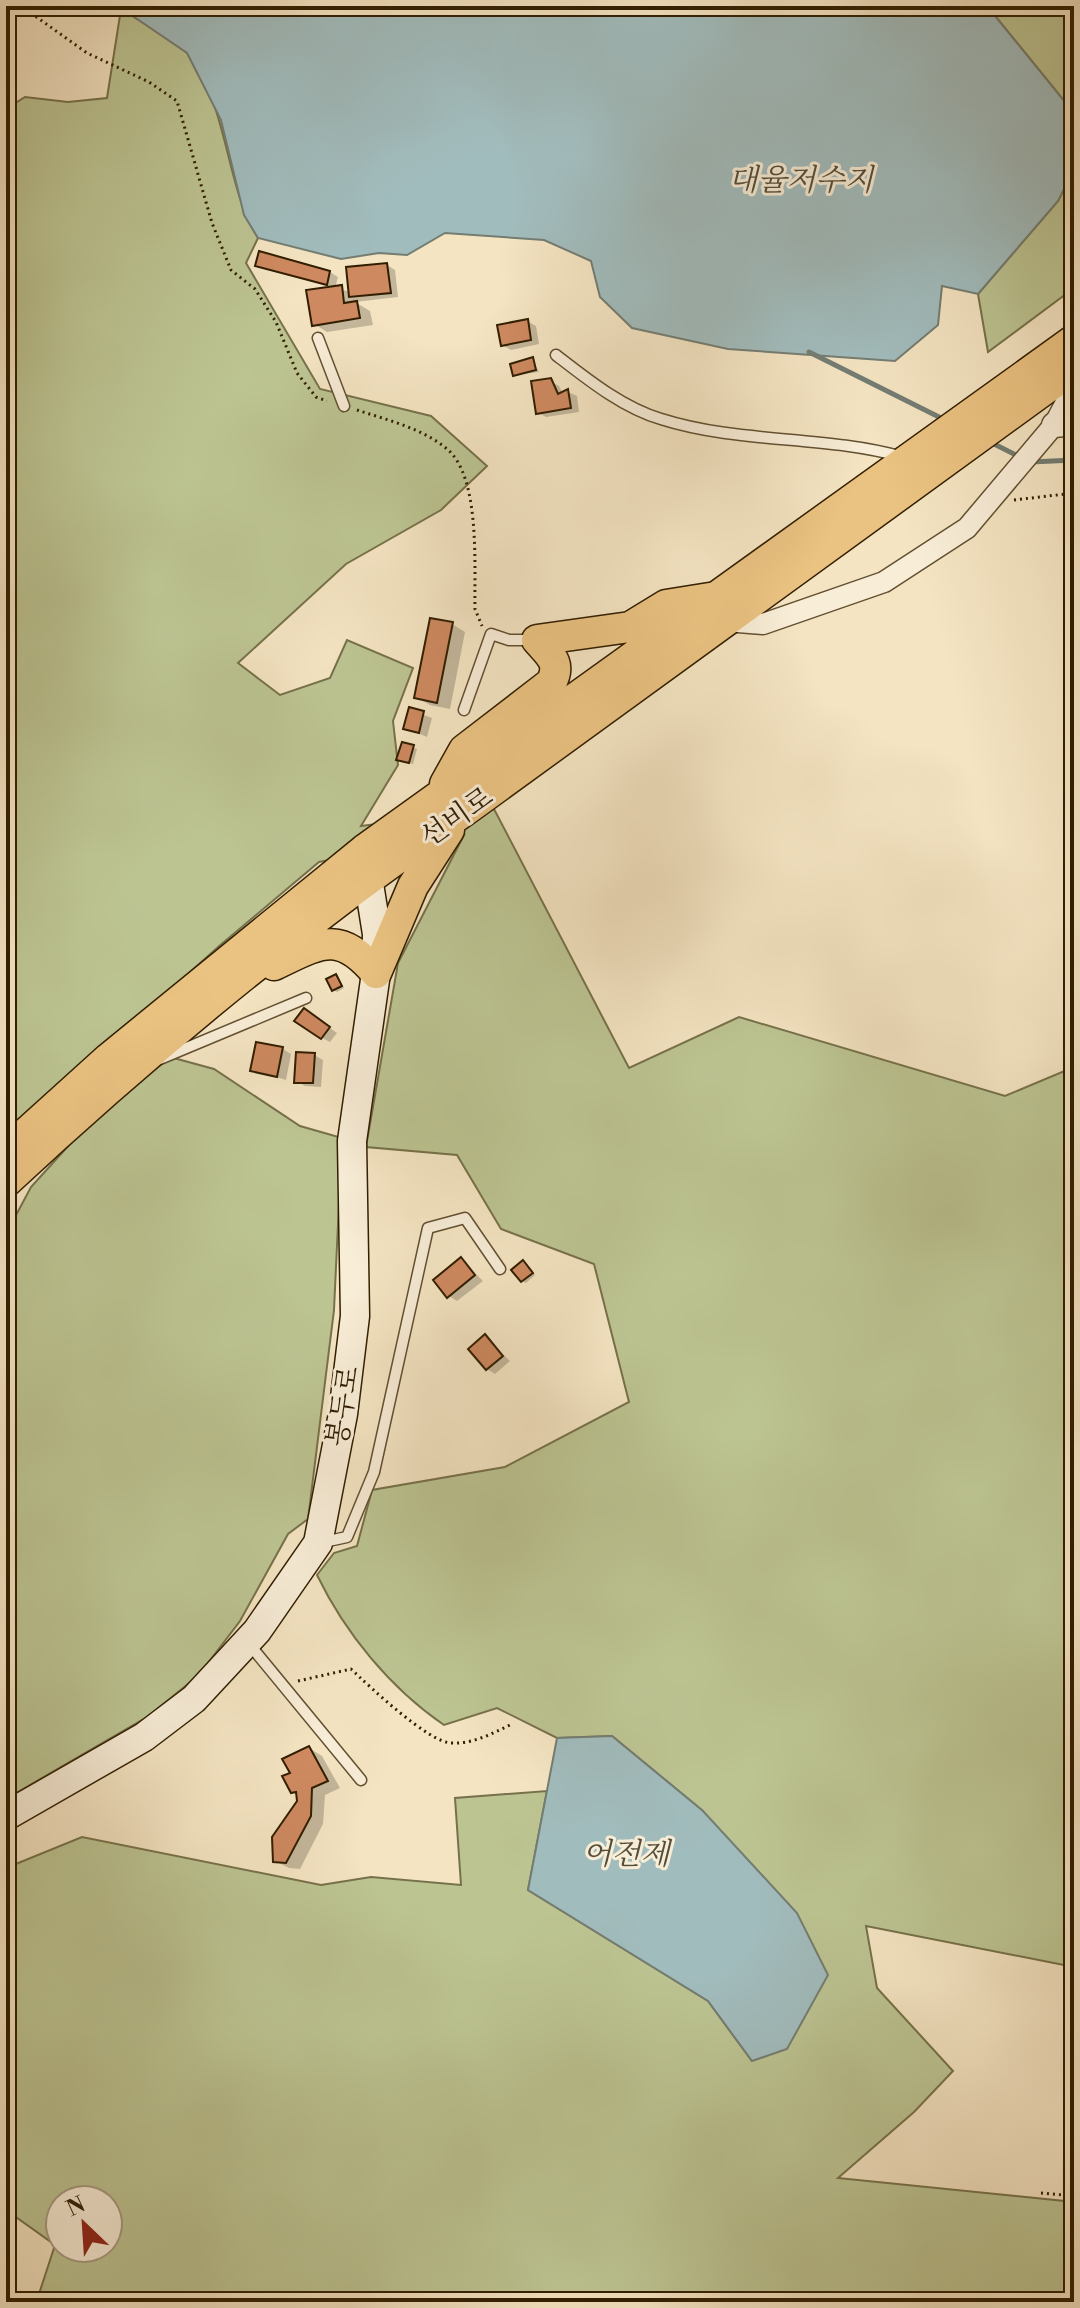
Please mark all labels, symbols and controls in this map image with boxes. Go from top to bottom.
water label: 대율저수지 [729,162,875,200]
street label: 선비로 [414,780,500,855]
street label: 봉두로 [320,1363,367,1449]
water label: 어전제 [583,1836,672,1874]
north arrow [44,2184,124,2264]
text: N [63,2191,90,2223]

